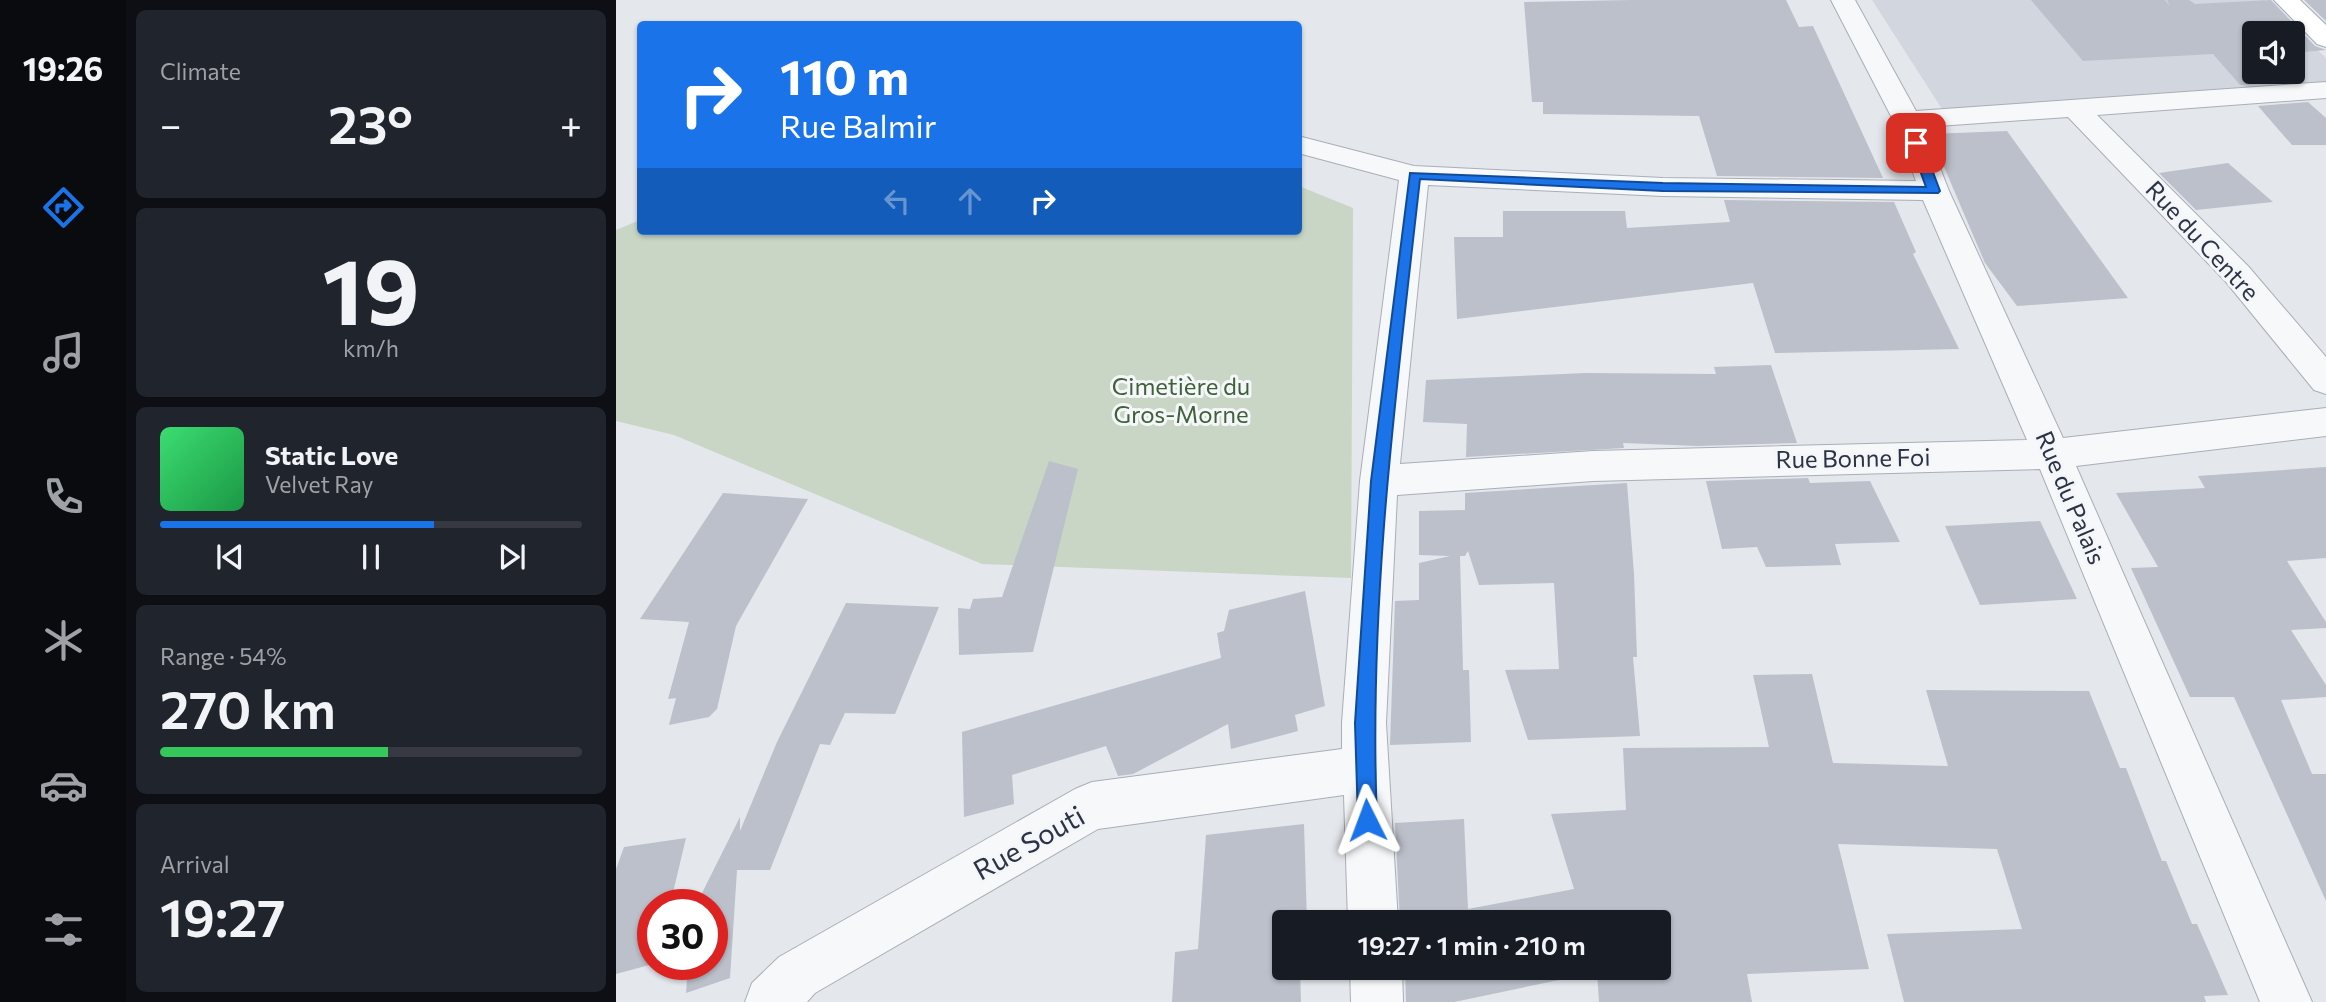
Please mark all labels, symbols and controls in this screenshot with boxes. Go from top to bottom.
map controls [2242,21,2305,84]
button: sound [2242,21,2305,84]
text: 110 m [780,45,909,105]
text: 19:26 [23,48,103,88]
icon: right [665,49,756,140]
text: Climate [160,57,241,85]
text: 23° [328,91,413,155]
text: − [160,100,182,147]
text: + [560,100,582,147]
text: Rue Balmir [780,105,937,145]
pin [1886,113,1946,173]
icon: arrive [1897,124,1935,162]
street label: Rue du Centre [2140,174,2266,306]
icon: left [878,182,916,220]
icon: ahead [951,182,989,220]
icon: right [1024,182,1062,220]
icon: directions [39,183,88,232]
text: 19 [322,232,420,344]
icon: music [39,328,88,377]
text: km/h [343,334,399,362]
park label: Cimetière du Gros-Morne [1112,371,1250,428]
street label: Rue du Palais [2030,426,2112,568]
text: Static Love [265,439,398,470]
street label: Rue Bonne Foi [1775,442,1931,473]
text: Velvet Ray [265,470,373,498]
icon: phone [39,472,88,521]
icon: previous [211,538,249,576]
icon: pause [352,538,390,576]
icon: next [493,538,531,576]
icon: climate [39,616,88,665]
text: Range · 54% [160,642,286,670]
text: 270 km [160,676,336,740]
icon: car [39,761,88,810]
position arrow [1330,783,1404,857]
street label: Rue Souti [967,798,1090,887]
text: Arrival [160,850,230,878]
text: 19:27 [160,884,286,948]
speed limit sign: 30 [637,889,728,980]
icon: filters [39,905,88,954]
text: 19:27 · 1 min · 210 m [1357,929,1586,960]

